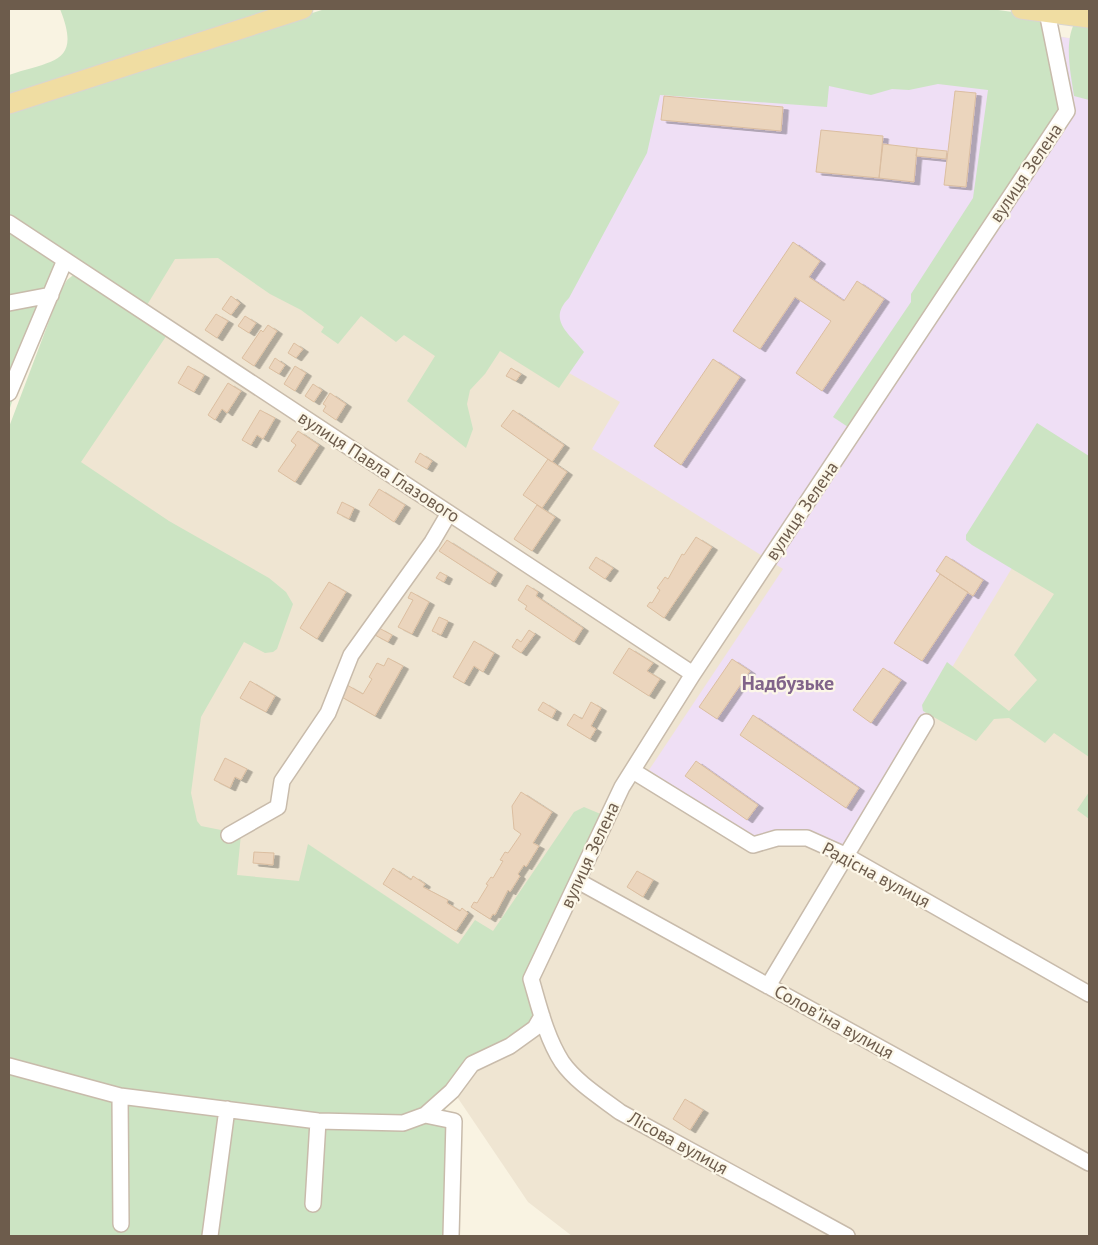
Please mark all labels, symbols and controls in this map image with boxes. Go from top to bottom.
street label: вулиця Зелена [984,119,1067,227]
street label: вулиця Павла Глазового [294,406,464,527]
street label: вулиця Зелена [760,457,843,565]
district label: Надбузьке [742,670,834,696]
street label: вулиця Зелена [555,798,624,912]
street label: Радісна вулиця [818,836,934,913]
street label: Соловʼїна вулиця [770,979,898,1064]
street label: Лісова вулиця [623,1105,732,1179]

